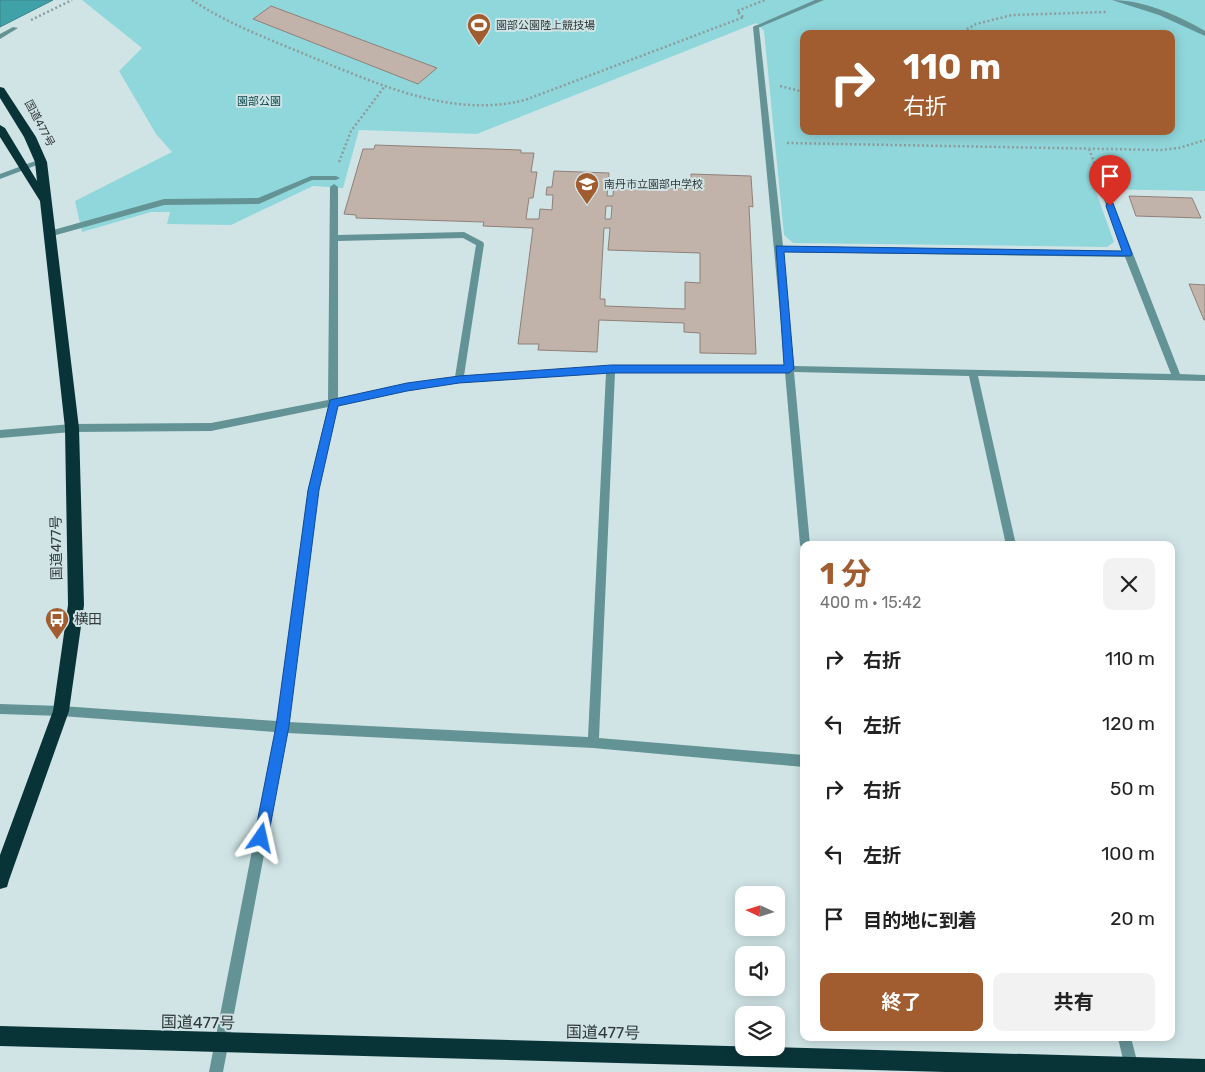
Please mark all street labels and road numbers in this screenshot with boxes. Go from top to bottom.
street label: 国道477号 [22,98,57,149]
street label: 国道477号 [47,515,66,581]
street label: 国道477号 [161,1012,235,1033]
street label: 国道477号 [566,1022,640,1043]

